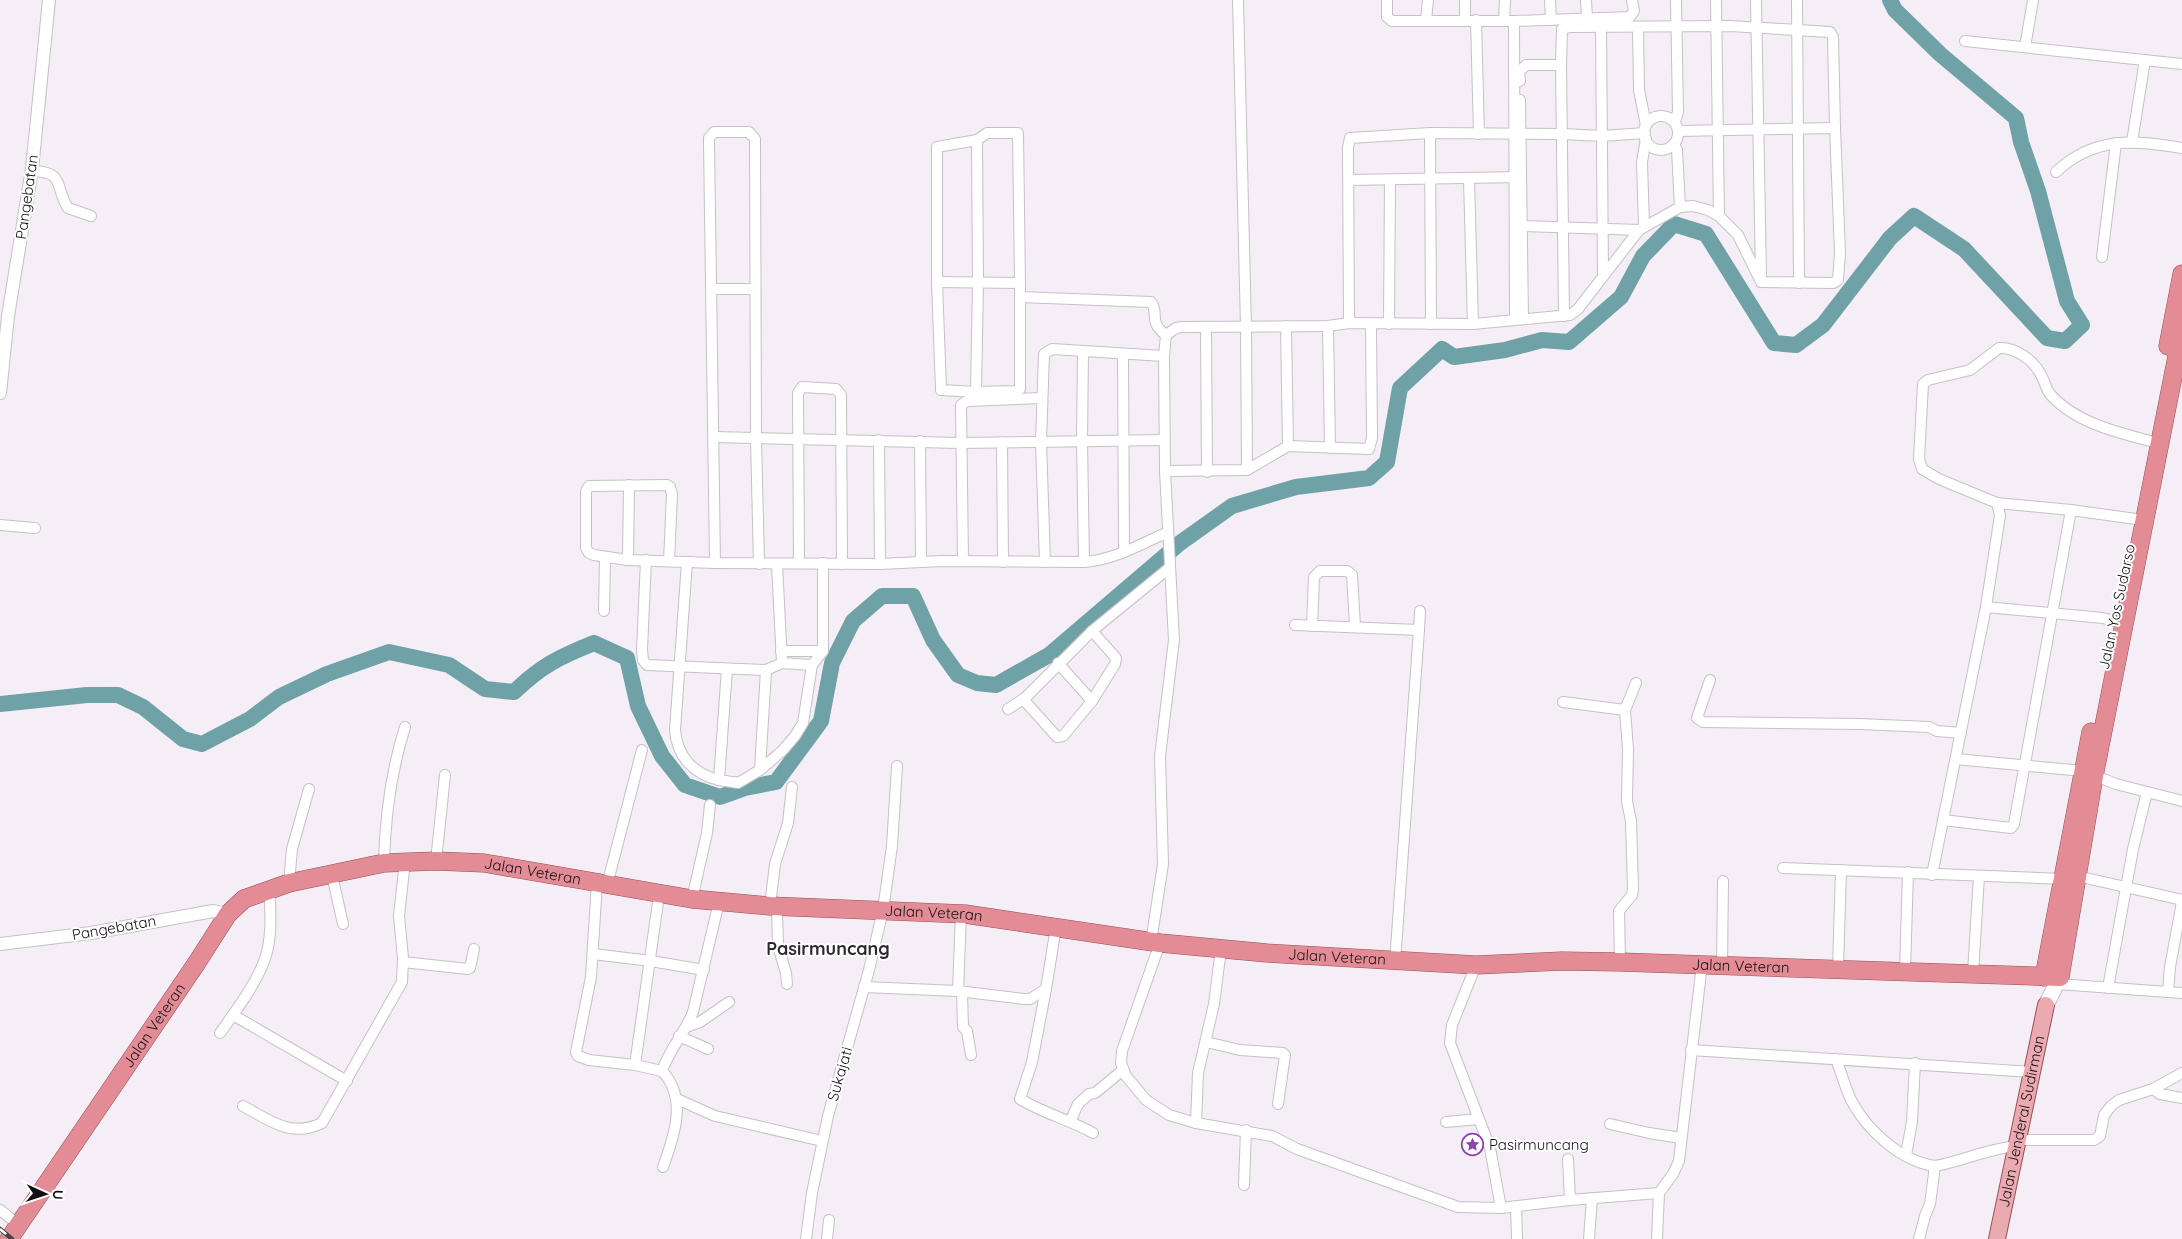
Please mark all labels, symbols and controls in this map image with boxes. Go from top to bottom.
street label: Pangebatan [11,153,42,240]
street label: Jalan Yos Sudarso [2094,542,2139,671]
street label: Jalan Veteran [483,853,583,889]
street label: Jalan Veteran [884,901,984,926]
street label: Pangebatan [70,911,158,944]
district label: Pasirmuncang [766,937,890,960]
street label: Jalan Veteran [1287,944,1386,969]
street label: Jalan Veteran [1691,954,1790,977]
street label: Jalan Veteran [118,980,189,1071]
street label: Jalan Jenderal Sudirman [1994,1034,2048,1209]
street label: Sukajati [823,1045,856,1103]
place icon: Pasirmuncang [1461,1133,1485,1157]
place label: Pasirmuncang [1489,1135,1589,1154]
north arrow [20,1169,70,1219]
text: U [49,1189,67,1200]

